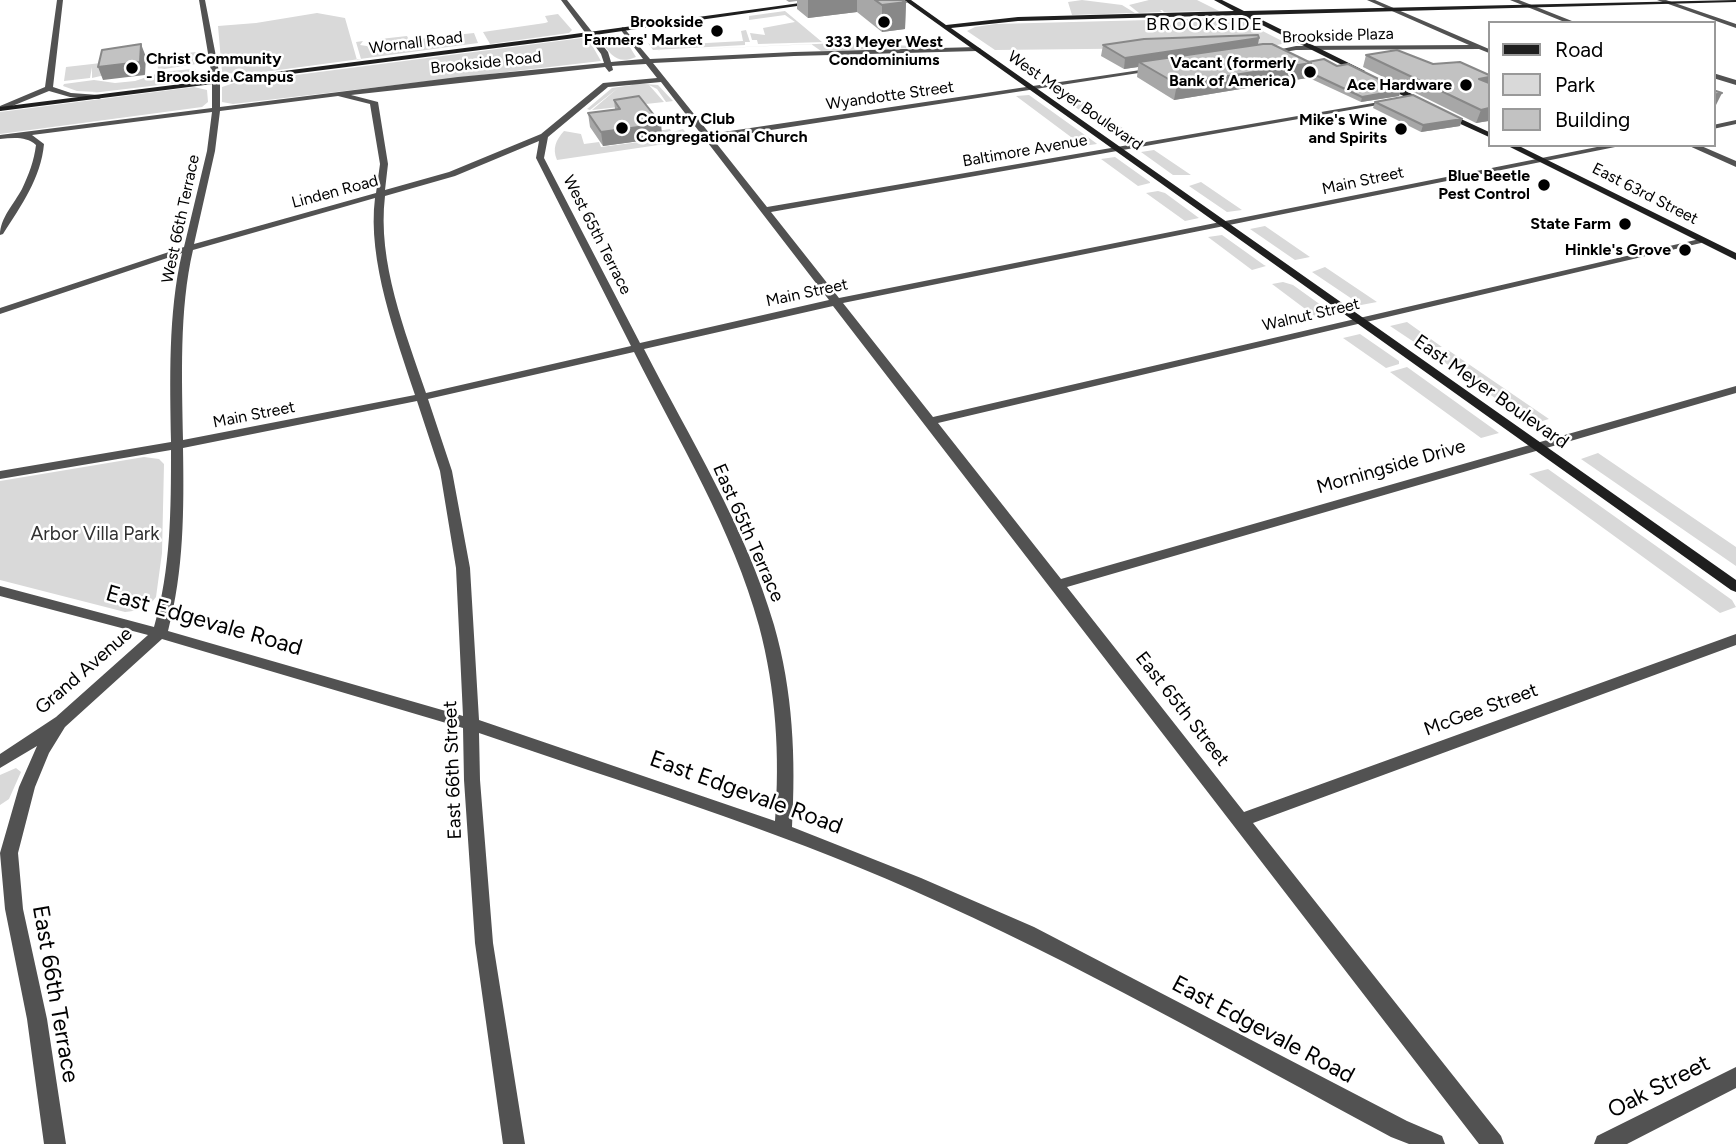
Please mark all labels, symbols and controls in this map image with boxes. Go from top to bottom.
place label: Brookside Farmers' Market [584,12,703,50]
marker: 333 Meyer West Condominiums [876,14,892,30]
district label: BROOKSIDE [1147,14,1263,36]
legend [1488,21,1715,147]
marker: Brookside Farmers' Market [709,23,725,39]
street label: Brookside Plaza [1282,24,1394,48]
street label: Wornall Road [368,28,464,58]
place label: 333 Meyer West Condominiums [825,32,943,70]
text: Road [1555,37,1603,62]
street label: West Meyer Boulevard [1004,47,1146,155]
street label: Brookside Road [430,48,542,78]
place label: Christ Community - Brookside Campus [146,49,293,87]
place label: Vacant (formerly Bank of America) [1169,53,1296,91]
marker: Christ Community - Brookside Campus [124,60,140,76]
marker: Vacant (formerly Bank of America) [1302,64,1318,80]
text: Park [1555,72,1595,97]
place label: Ace Hardware [1347,75,1452,95]
marker: Ace Hardware [1458,77,1474,93]
street label: Wyandotte Street [825,78,955,114]
text: Building [1555,107,1630,132]
place label: Country Club Congregational Church [636,109,808,147]
place label: Mike's Wine and Spirits [1299,110,1387,148]
marker: Country Club Congregational Church [614,120,630,136]
marker: Mike's Wine and Spirits [1393,121,1409,137]
street label: Baltimore Avenue [961,131,1089,171]
street label: West 66th Terrace [158,153,204,285]
street label: East 63rd Street [1589,159,1701,229]
street label: Main Street [1320,163,1406,199]
place label: Blue Beetle Pest Control [1438,166,1530,204]
street label: Linden Road [290,171,380,213]
street label: West 65th Terrace [559,172,635,298]
marker: Blue Beetle Pest Control [1536,177,1552,193]
place label: State Farm [1530,214,1611,234]
marker: State Farm [1617,216,1633,232]
place label: Hinkle's Grove [1565,240,1671,260]
marker: Hinkle's Grove [1677,242,1693,258]
street label: Main Street [764,275,850,311]
street label: Walnut Street [1261,295,1361,335]
street label: East Meyer Boulevard [1409,330,1573,454]
street label: Main Street [211,398,297,432]
street label: Morningside Drive [1314,435,1468,499]
street label: East 65th Terrace [707,460,789,606]
park label: Arbor Villa Park [30,523,160,545]
street label: East Edgevale Road [103,580,305,662]
street label: Grand Avenue [31,623,137,719]
street label: East 65th Street [1130,647,1234,771]
street label: McGee Street [1421,679,1541,741]
street label: East 66th Street [439,700,467,840]
street label: East Edgevale Road [646,745,846,841]
street label: East 66th Terrace [26,903,84,1085]
street label: East Edgevale Road [1167,970,1359,1090]
street label: Oak Street [1603,1050,1715,1124]

